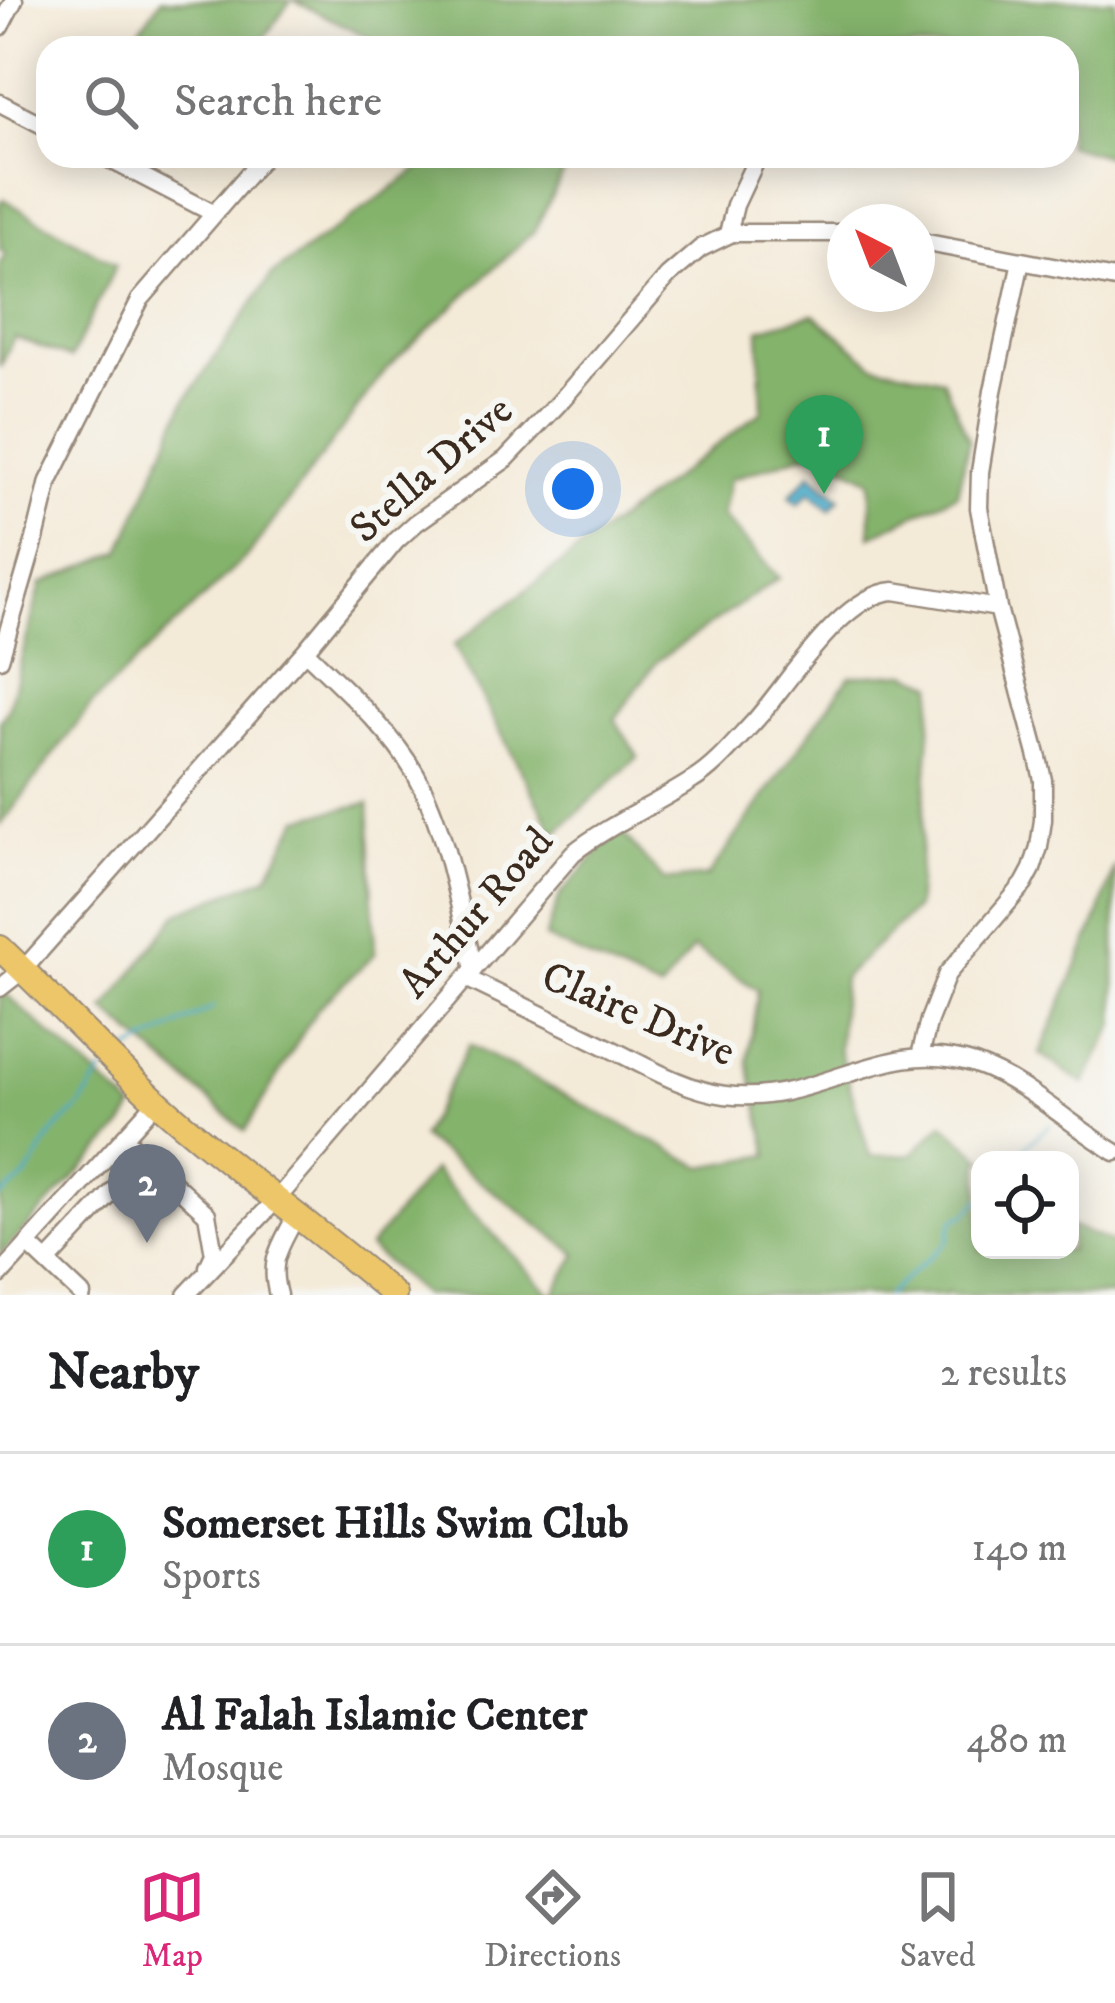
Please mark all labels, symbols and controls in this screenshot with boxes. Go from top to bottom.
search box [36,36,1079,168]
icon: search [78,69,144,135]
text: Search here [174,74,382,130]
north arrow [827,204,935,312]
street label: Stella Drive [340,385,524,555]
pin: 1 [785,395,863,494]
your location [543,459,603,519]
street label: Arthur Road [389,817,565,1009]
street label: Claire Drive [534,951,742,1079]
pin: 2 [108,1144,186,1243]
map controls [971,1151,1079,1259]
button: locate [971,1151,1079,1259]
text: Nearby [48,1341,199,1405]
text: 2 results [940,1349,1067,1398]
text: Somerset Hills Swim Club [162,1496,628,1552]
text: 1 [80,1524,94,1573]
text: 140 m [972,1524,1067,1573]
text: Sports [162,1552,261,1601]
text: Al Falah Islamic Center [162,1688,587,1744]
text: 2 [77,1716,97,1765]
text: 480 m [966,1716,1067,1765]
text: Mosque [162,1744,283,1793]
tab: Map [139,1864,205,1977]
tab: Directions [484,1864,621,1977]
tab: Saved [900,1864,976,1977]

